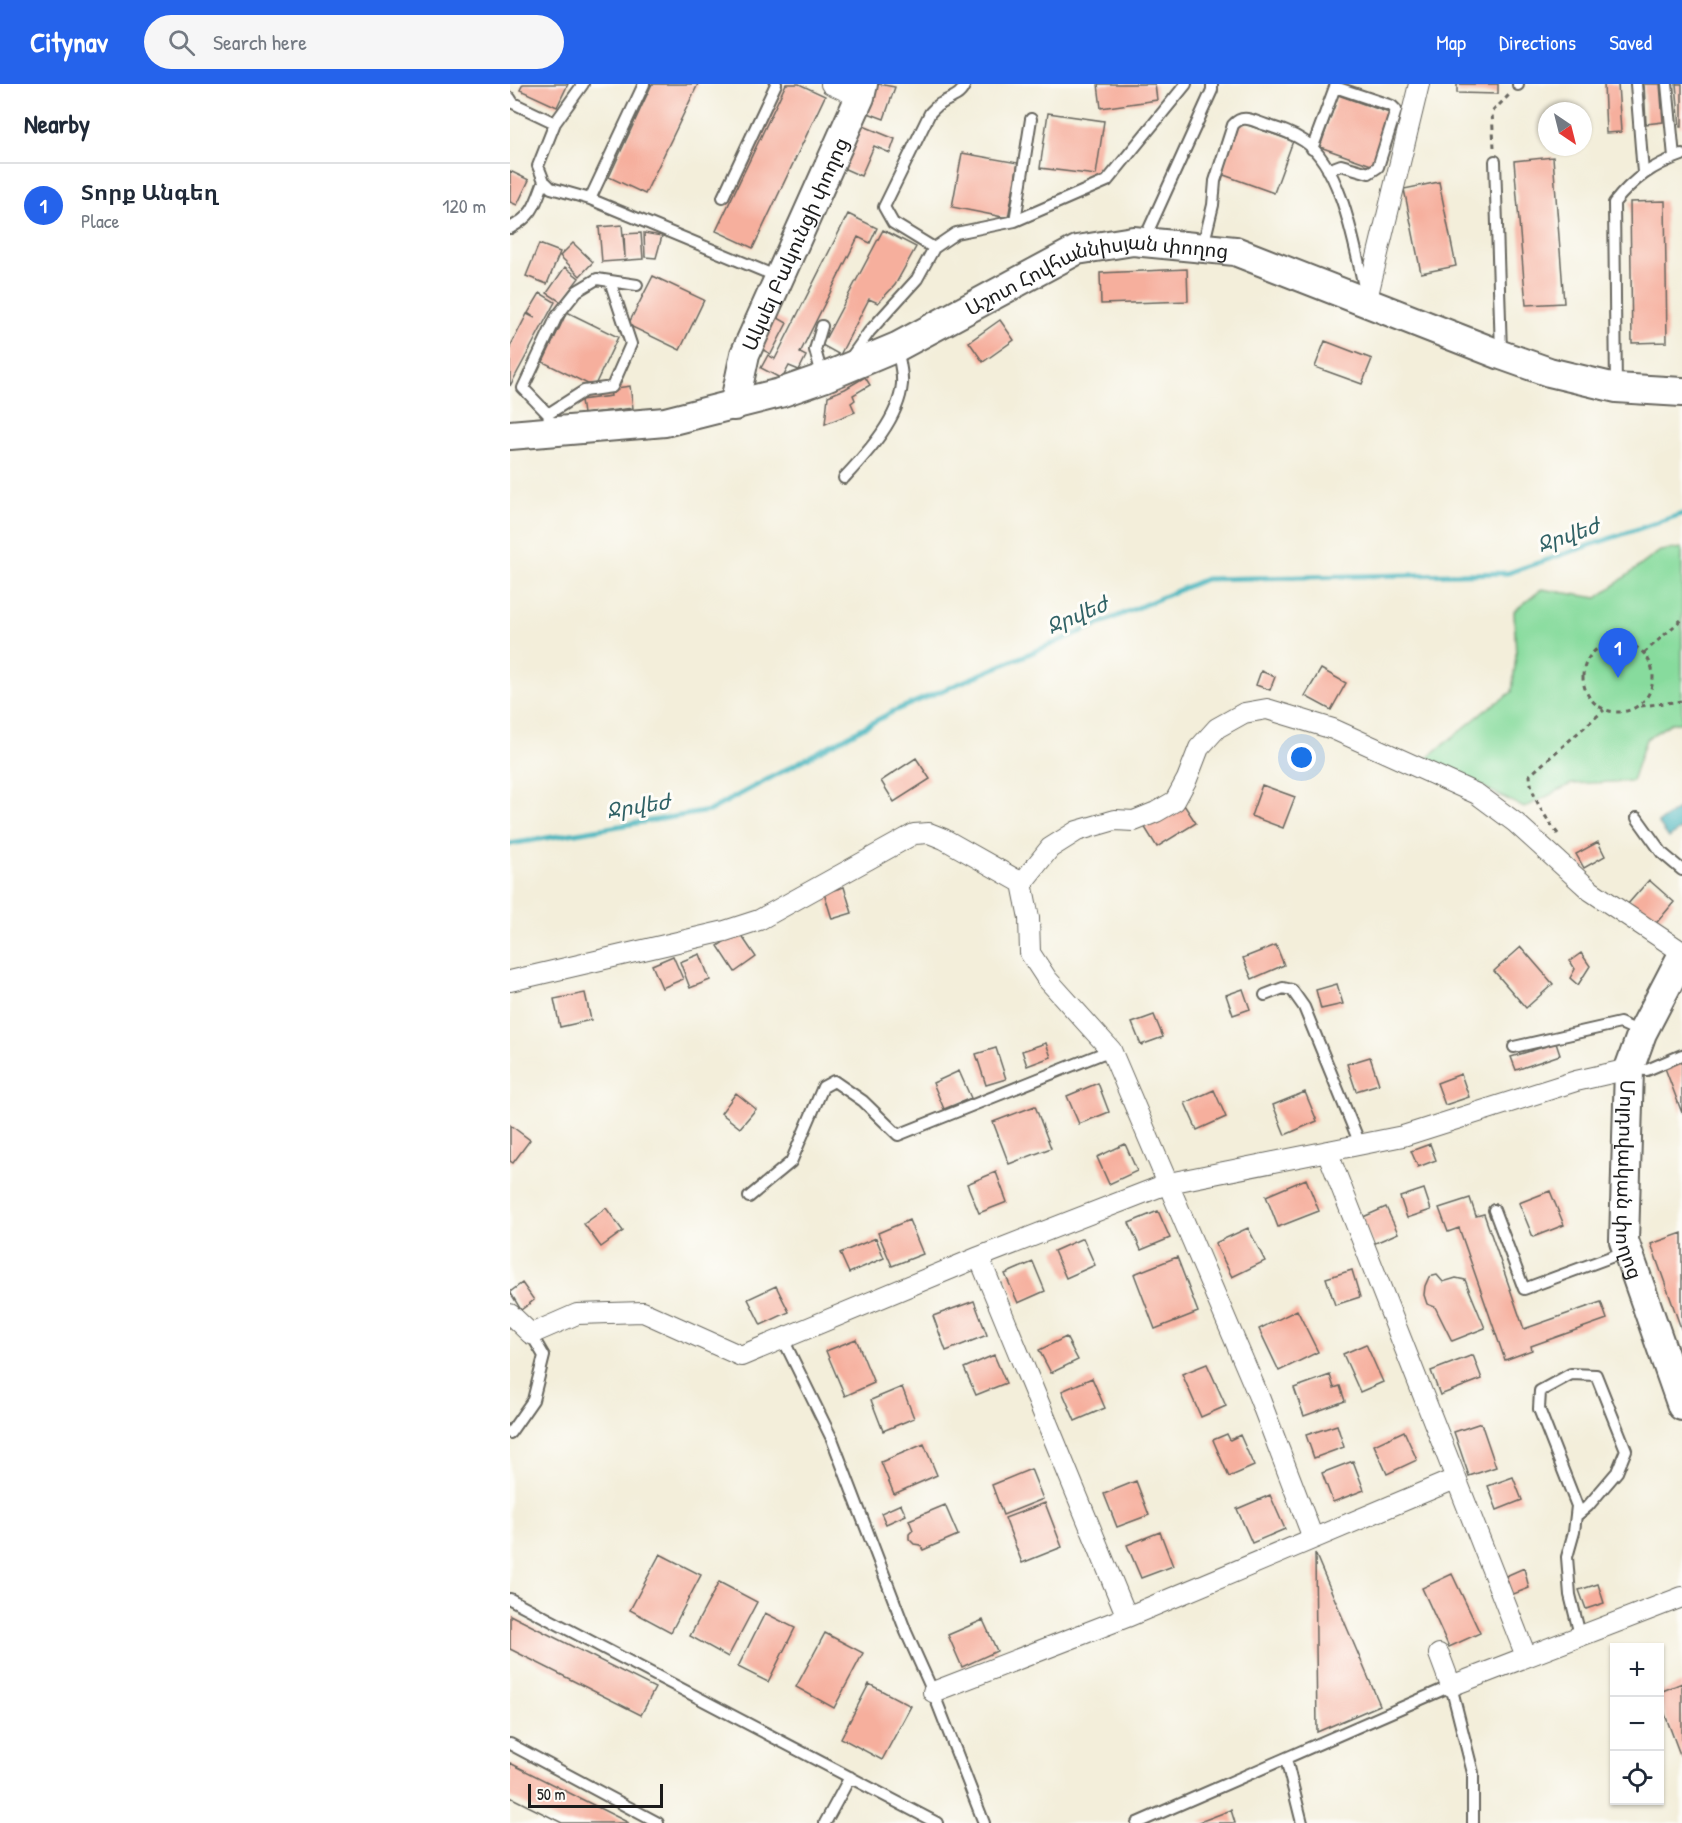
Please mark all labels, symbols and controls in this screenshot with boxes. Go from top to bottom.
search box [144,15,564,69]
text: Citynav [30,23,108,61]
icon: search [165,26,198,59]
text: Search here [213,27,307,57]
text: Map [1436,28,1466,57]
text: Directions [1499,28,1576,57]
text: Saved [1609,28,1652,57]
north arrow [1538,102,1592,156]
text: Nearby [24,106,90,141]
street label: Ակսել Բակունցի փողոց [735,133,854,355]
text: Տորք Անգեղ [81,177,218,207]
text: 1 [40,192,47,219]
text: 120 m [442,192,486,219]
text: Place [81,207,120,234]
street label: Աշոտ Հովհաննիսյան փողոց [960,227,1230,321]
water label: Ջրվեժ [1533,510,1606,559]
water label: Ջրվեժ [1042,588,1115,641]
pin: 1 [1598,628,1638,678]
your location [1287,743,1316,772]
water label: Ջրվեժ [604,786,675,825]
street label: Մոլդովական փողոց [1610,1079,1650,1283]
map controls [1610,1643,1664,1805]
button: + [1610,1643,1664,1697]
button: − [1610,1697,1664,1751]
button: locate [1610,1751,1664,1805]
scale bar [528,1781,663,1808]
text: 50 m [537,1783,566,1805]

